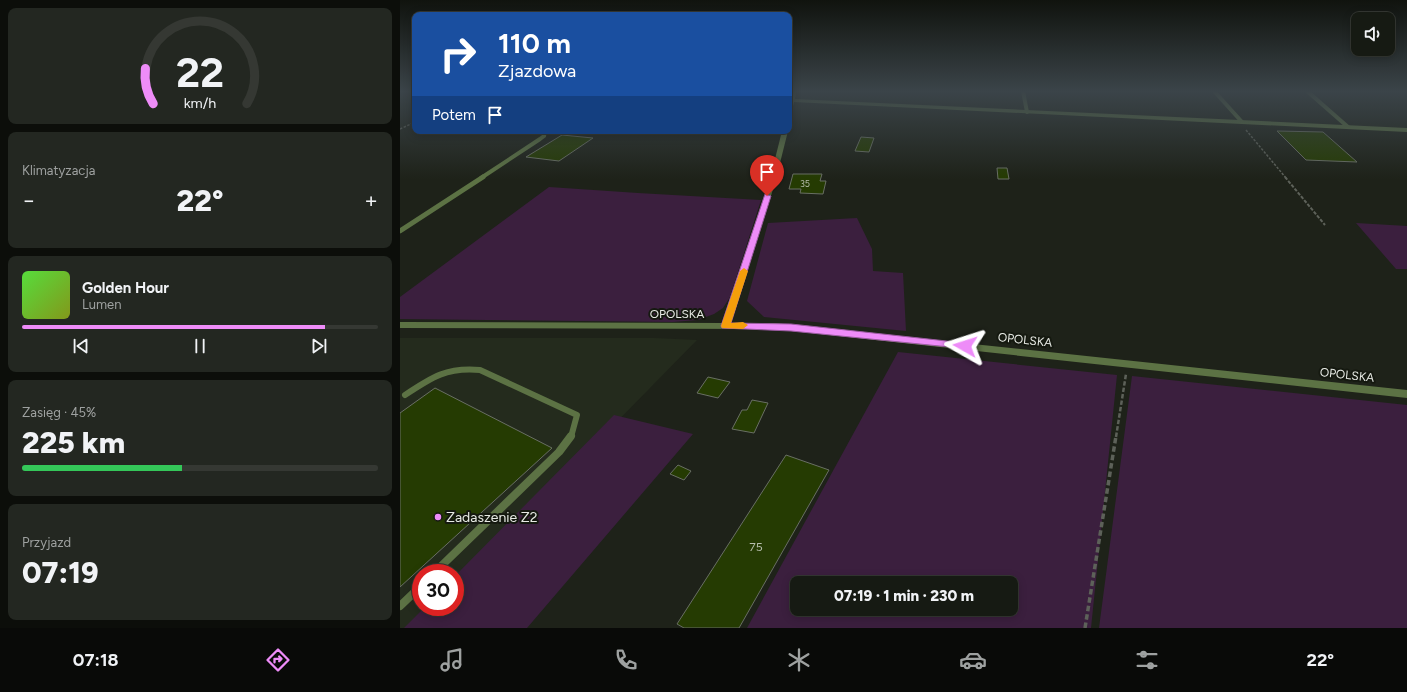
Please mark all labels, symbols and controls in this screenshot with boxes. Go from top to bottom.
map controls [1351,12,1395,56]
button: sound [1351,12,1395,56]
text: 110 m [498,26,571,60]
icon: right [432,28,484,80]
text: 22 [176,47,224,97]
text: Zjazdowa [498,60,576,82]
text: km/h [184,94,216,112]
icon: arrive [484,104,506,126]
text: Potem [432,106,476,124]
pin [750,155,784,196]
icon: arrive [756,161,778,183]
text: Klimatyzacja [22,163,95,178]
house number: 35 [800,178,810,189]
text: 22° [177,182,223,219]
text: − [22,187,36,214]
text: + [364,187,378,214]
text: Golden Hour [82,279,169,297]
text: Lumen [82,297,121,312]
street label: OPOLSKA [650,307,704,321]
position arrow [944,325,986,367]
street label: OPOLSKA [997,330,1053,350]
icon: previous [70,335,92,357]
icon: pause [189,335,211,357]
icon: next [308,335,330,357]
street label: OPOLSKA [1319,365,1375,385]
text: Zasięg · 45% [22,405,96,420]
text: 225 km [22,424,125,461]
place label: Zadaszenie Z2 [446,509,537,526]
marker: Zadaszenie Z2 [433,512,443,522]
text: Przyjazd [22,535,71,550]
house number: 75 [749,540,763,554]
text: 07:19 [22,554,99,591]
speed limit sign: 30 [412,564,464,616]
text: 07:19 · 1 min · 230 m [834,587,974,605]
icon: directions [264,646,292,674]
icon: music [438,646,466,674]
icon: phone [612,646,640,674]
icon: climate [785,646,813,674]
icon: car [959,646,987,674]
icon: filters [1133,646,1161,674]
text: 07:18 [73,649,119,671]
text: 22° [1306,649,1334,671]

